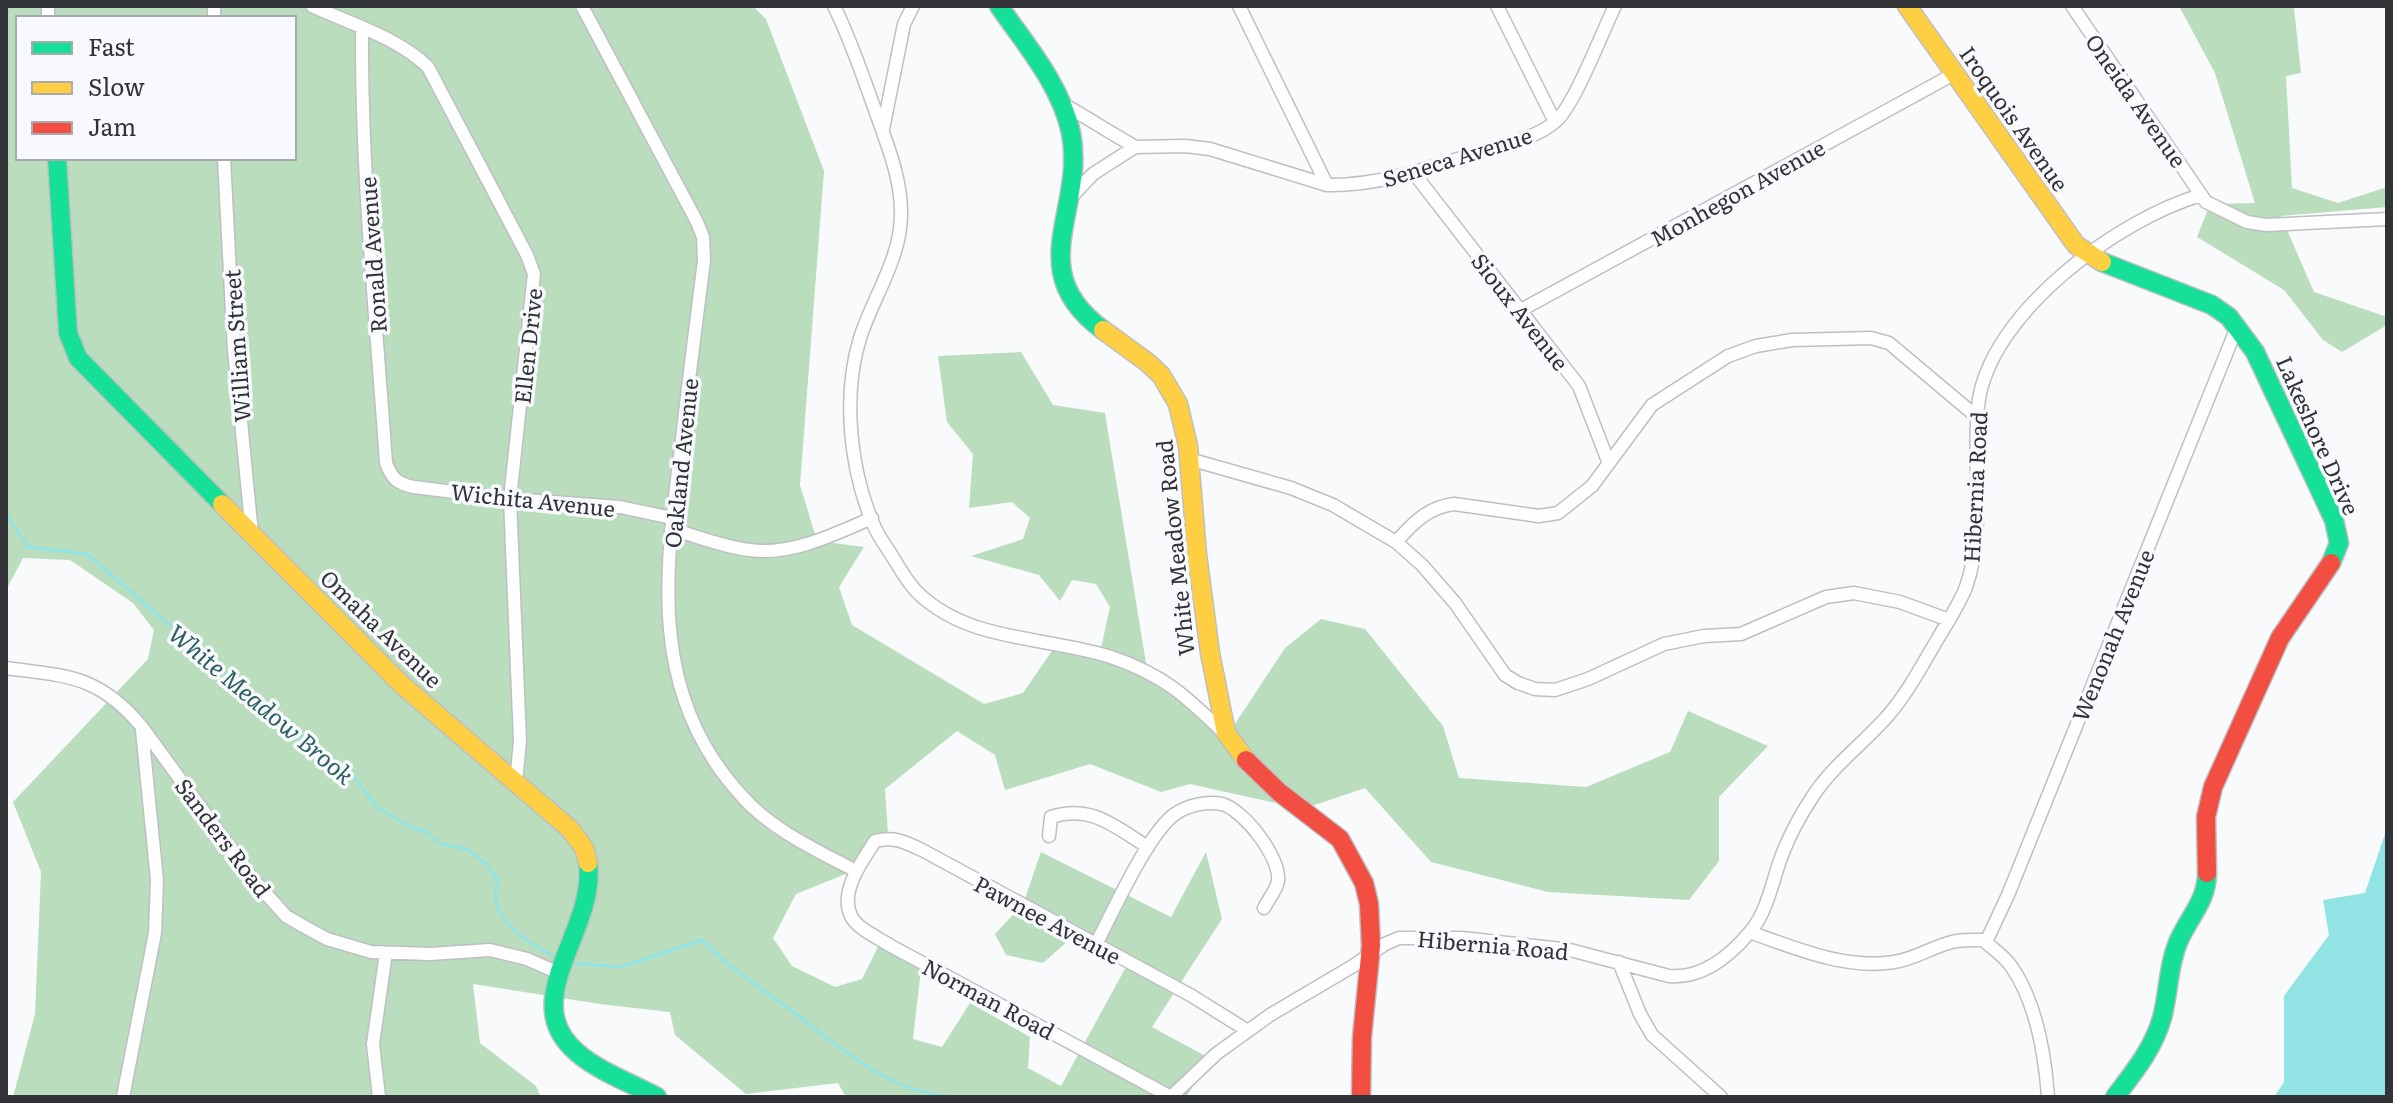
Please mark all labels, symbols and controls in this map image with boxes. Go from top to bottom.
legend [16,16,296,160]
street label: Oneida Avenue [2078,26,2196,174]
text: Fast [88,28,135,63]
street label: Iroquois Avenue [1952,39,2078,197]
text: Slow [88,68,145,103]
text: Jam [88,108,136,143]
street label: Seneca Avenue [1378,118,1536,194]
street label: Monhegon Avenue [1644,130,1830,254]
street label: Ronald Avenue [350,176,394,334]
street label: Sioux Avenue [1464,245,1578,377]
street label: William Street [214,268,258,424]
street label: Ellen Drive [505,286,549,406]
street label: Lakeshore Drive [2269,350,2369,520]
street label: Oakland Avenue [655,376,705,550]
street label: Hibernia Road [1954,410,1994,564]
street label: White Meadow Road [1146,438,1202,658]
street label: Wichita Avenue [449,474,617,524]
street label: Wenonah Avenue [2062,544,2162,726]
street label: Omaha Avenue [314,561,450,695]
water label: White Meadow Brook [162,615,363,792]
street label: Sanders Road [168,771,280,903]
street label: Pawnee Avenue [969,866,1127,972]
street label: Hibernia Road [1416,921,1570,967]
street label: Norman Road [917,949,1061,1047]

